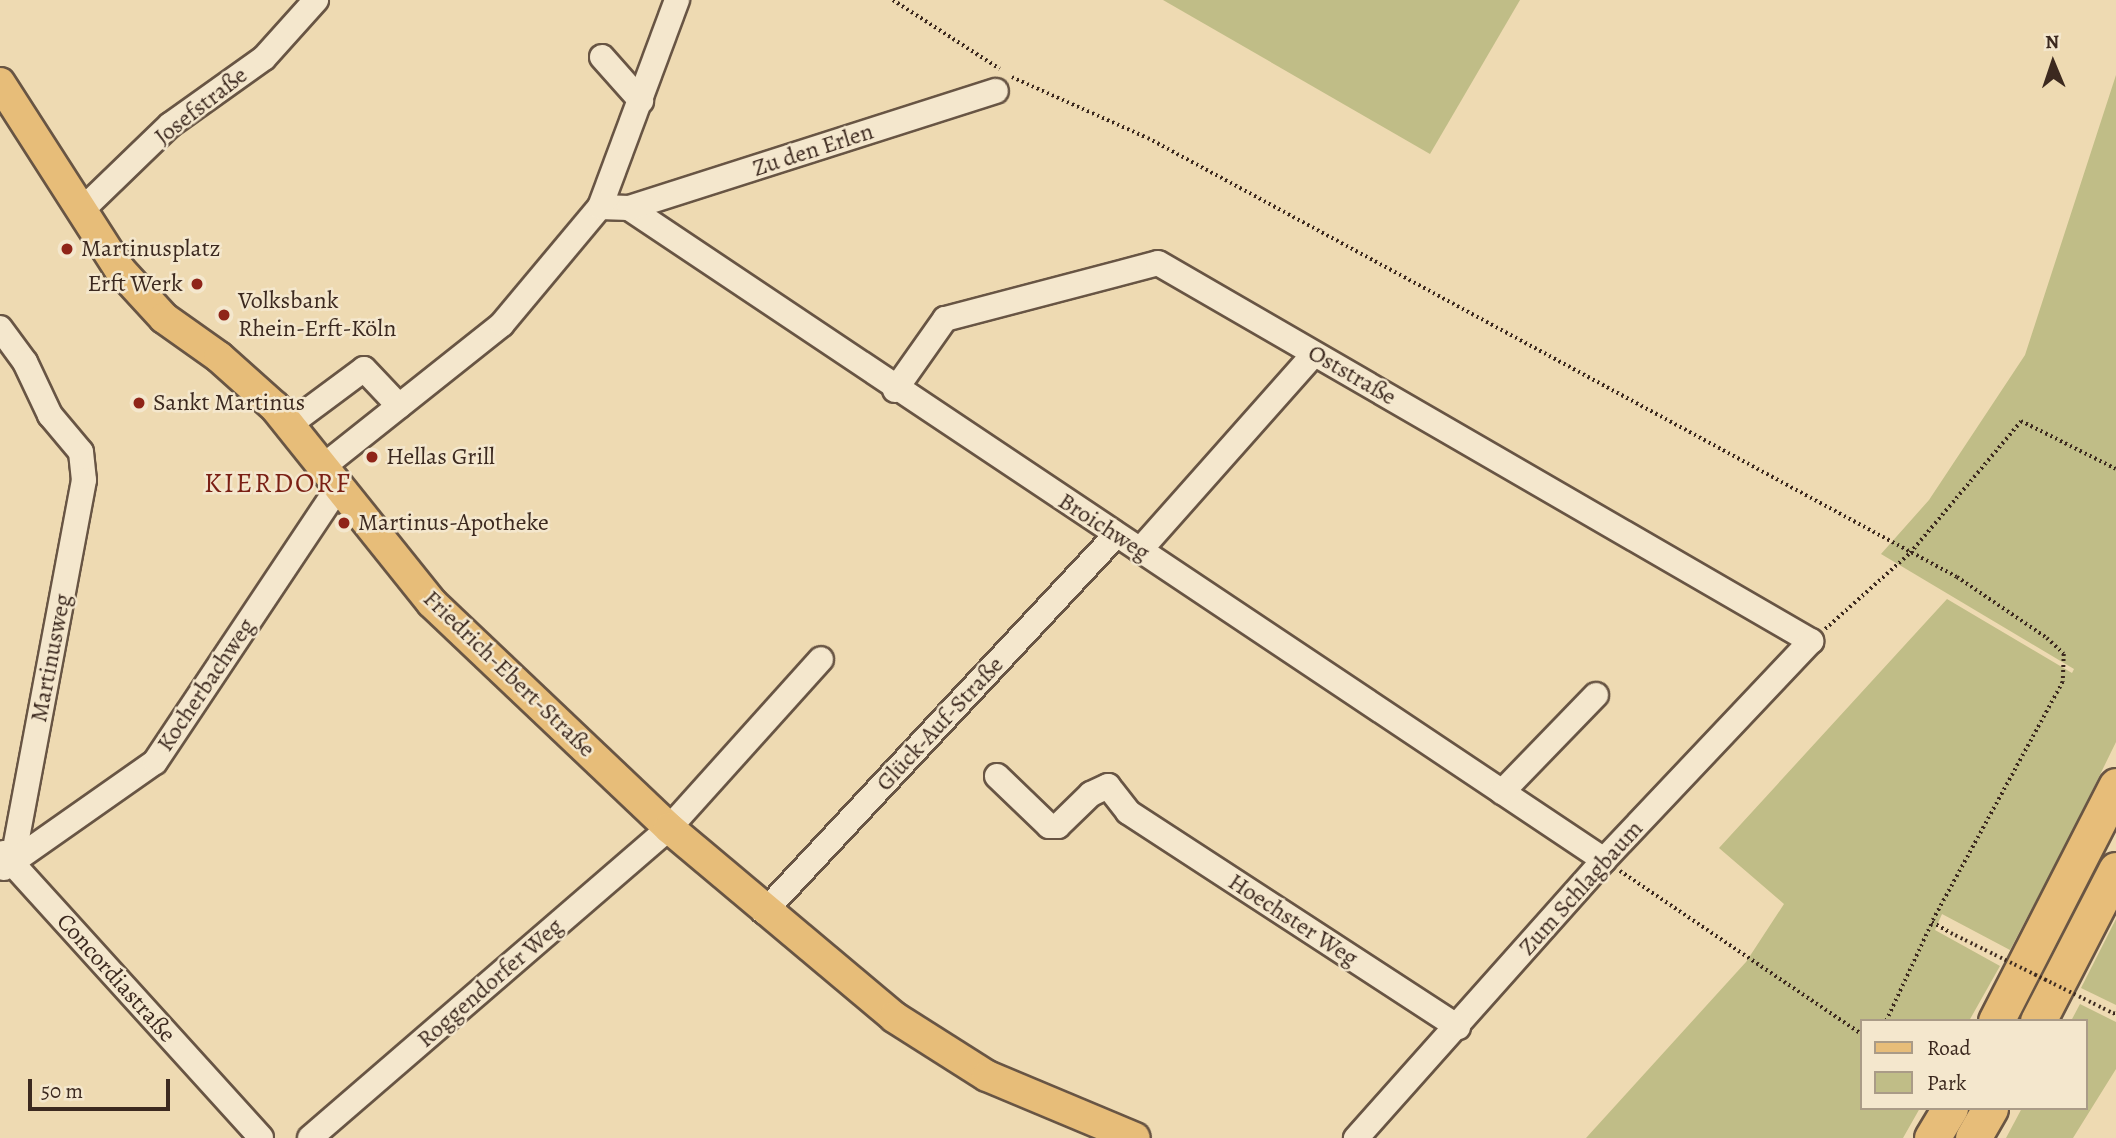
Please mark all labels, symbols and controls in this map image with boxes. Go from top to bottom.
north arrow [2018,28,2088,98]
text: N [2045,29,2060,55]
street label: Josefstraße [149,61,253,151]
street label: Zu den Erlen [749,117,877,183]
place label: Martinusplatz [81,235,221,263]
marker: Martinusplatz [59,241,75,257]
place label: Erft Werk [88,270,183,298]
marker: Erft Werk [189,276,205,292]
place label: Volksbank Rhein-Erft-Köln [238,287,396,343]
marker: Volksbank Rhein-Erft-Köln [216,307,232,323]
street label: Oststraße [1303,338,1401,412]
place label: Sankt Martinus [153,389,305,417]
marker: Sankt Martinus [131,395,147,411]
place label: Hellas Grill [386,443,495,471]
marker: Hellas Grill [364,449,380,465]
district label: KIERDORF [205,466,351,500]
street label: Broichweg [1053,487,1155,567]
place label: Martinus-Apotheke [358,509,549,537]
marker: Martinus-Apotheke [336,515,352,531]
street label: Friedrich-Ebert-Straße [417,585,601,763]
street label: Martinusweg [24,591,78,725]
street label: Kocherbachweg [151,613,261,757]
street label: Glück-Auf-Straße [870,651,1010,797]
street label: Zum Schlagbaum [1513,815,1649,961]
street label: Hoechster Weg [1223,867,1363,973]
street label: Concordiastraße [50,907,182,1049]
street label: Roggendorfer Weg [411,912,569,1054]
legend [1860,1019,2088,1110]
text: Road [1927,1034,1971,1062]
scale bar [32,1064,173,1108]
text: Park [1927,1069,1966,1097]
text: 50 m [41,1077,83,1105]

